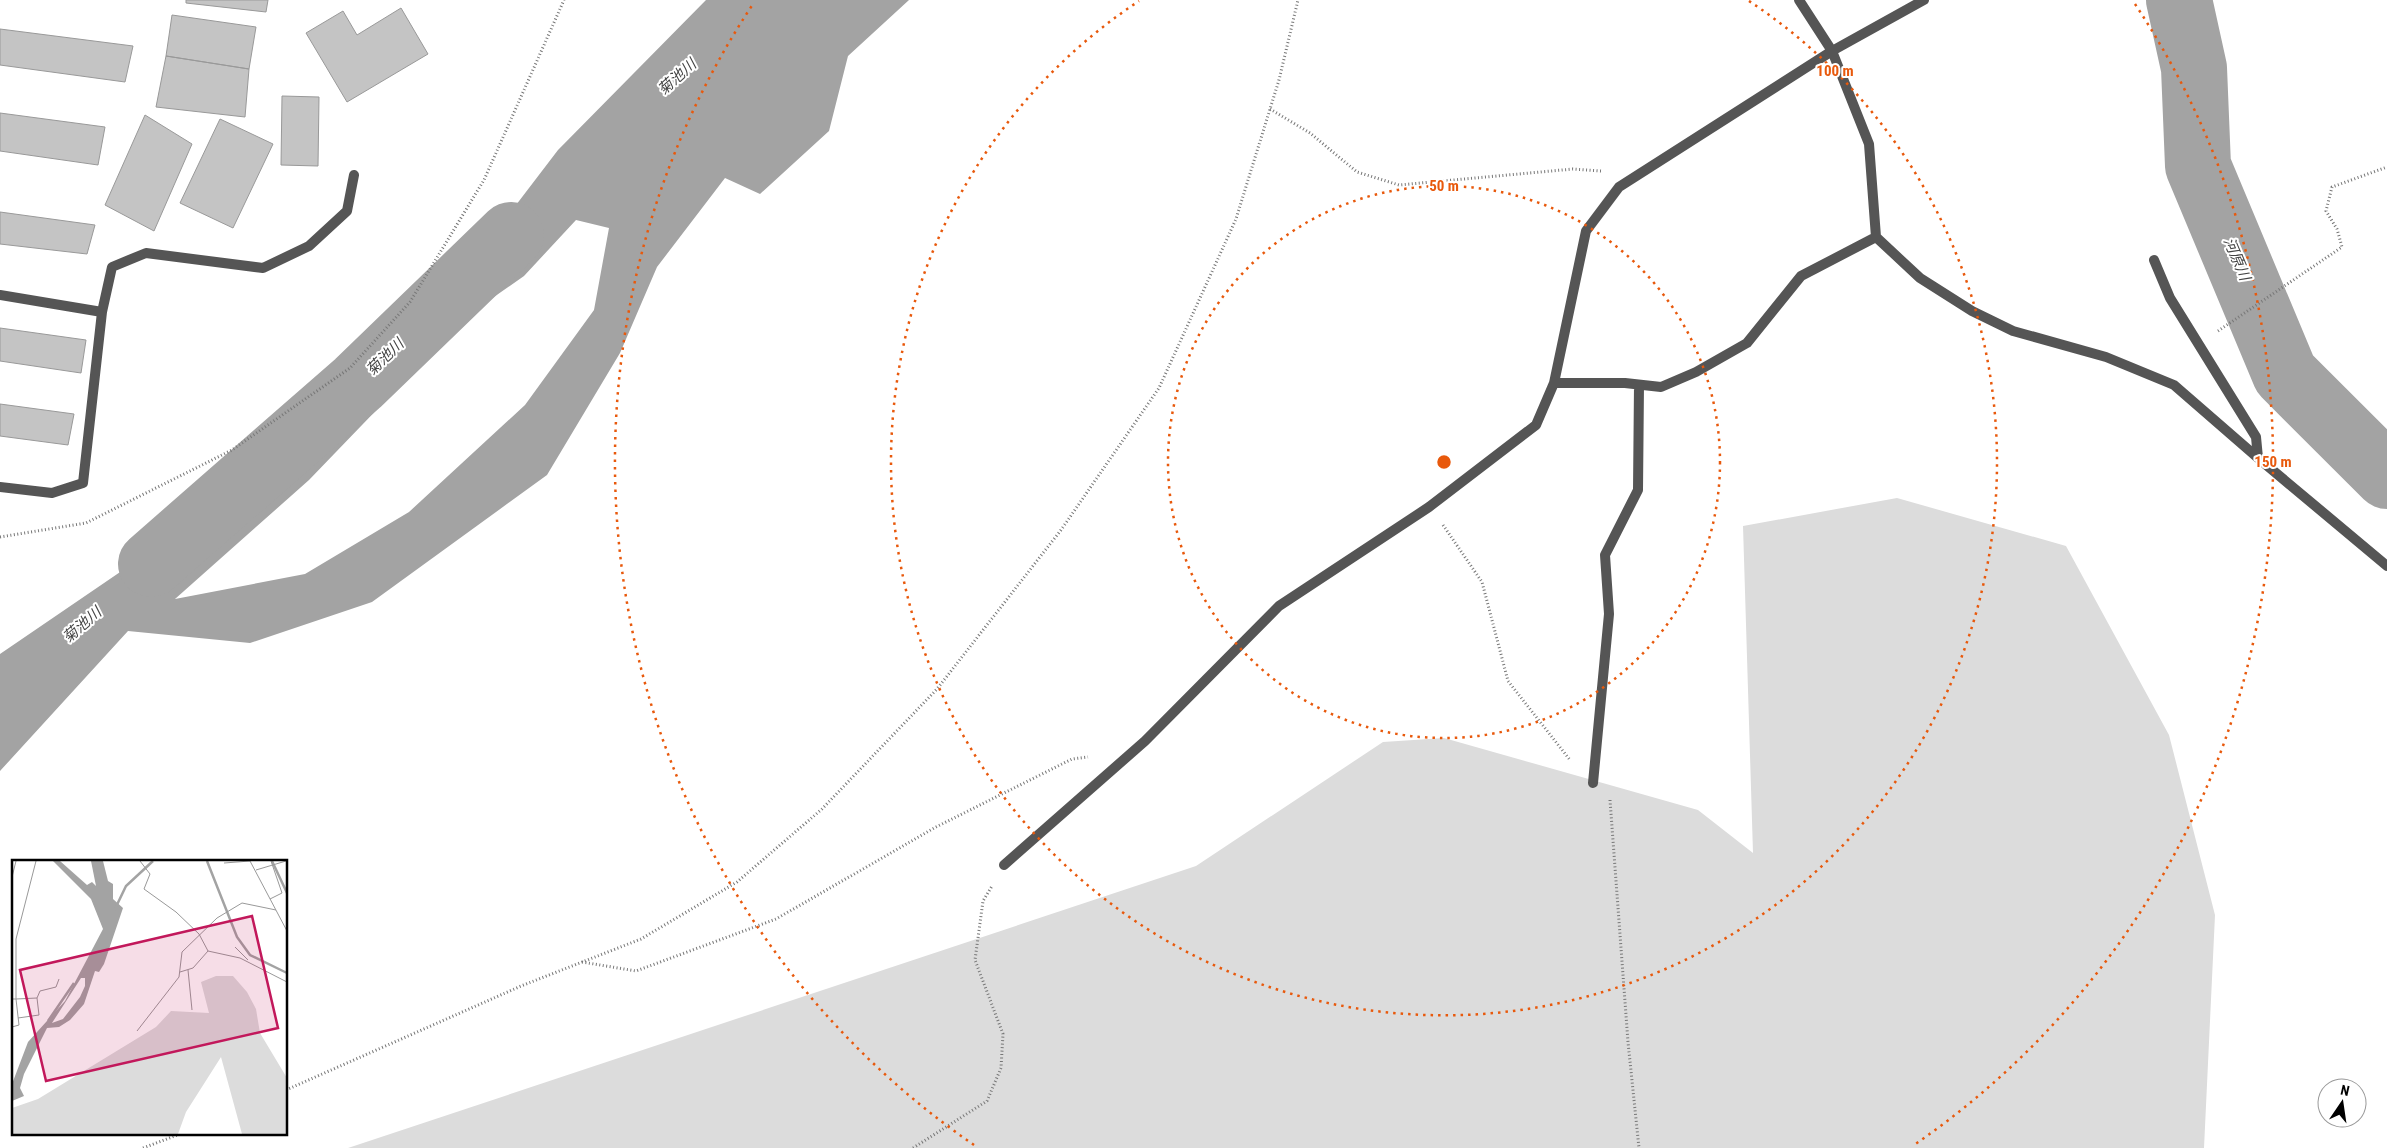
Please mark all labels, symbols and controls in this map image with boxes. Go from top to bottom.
water label: 菊池川 [654,54,701,99]
text: 100 m [1816,62,1854,80]
text: 50 m [1429,177,1459,195]
water label: 河原川 [2220,235,2255,285]
water label: 菊池川 [363,334,409,379]
centre of rings [1435,453,1453,471]
text: 150 m [2254,453,2292,471]
water label: 菊池川 [59,602,106,647]
inset map [12,860,288,1136]
north arrow [2317,1078,2367,1128]
text: N [2339,1082,2351,1099]

